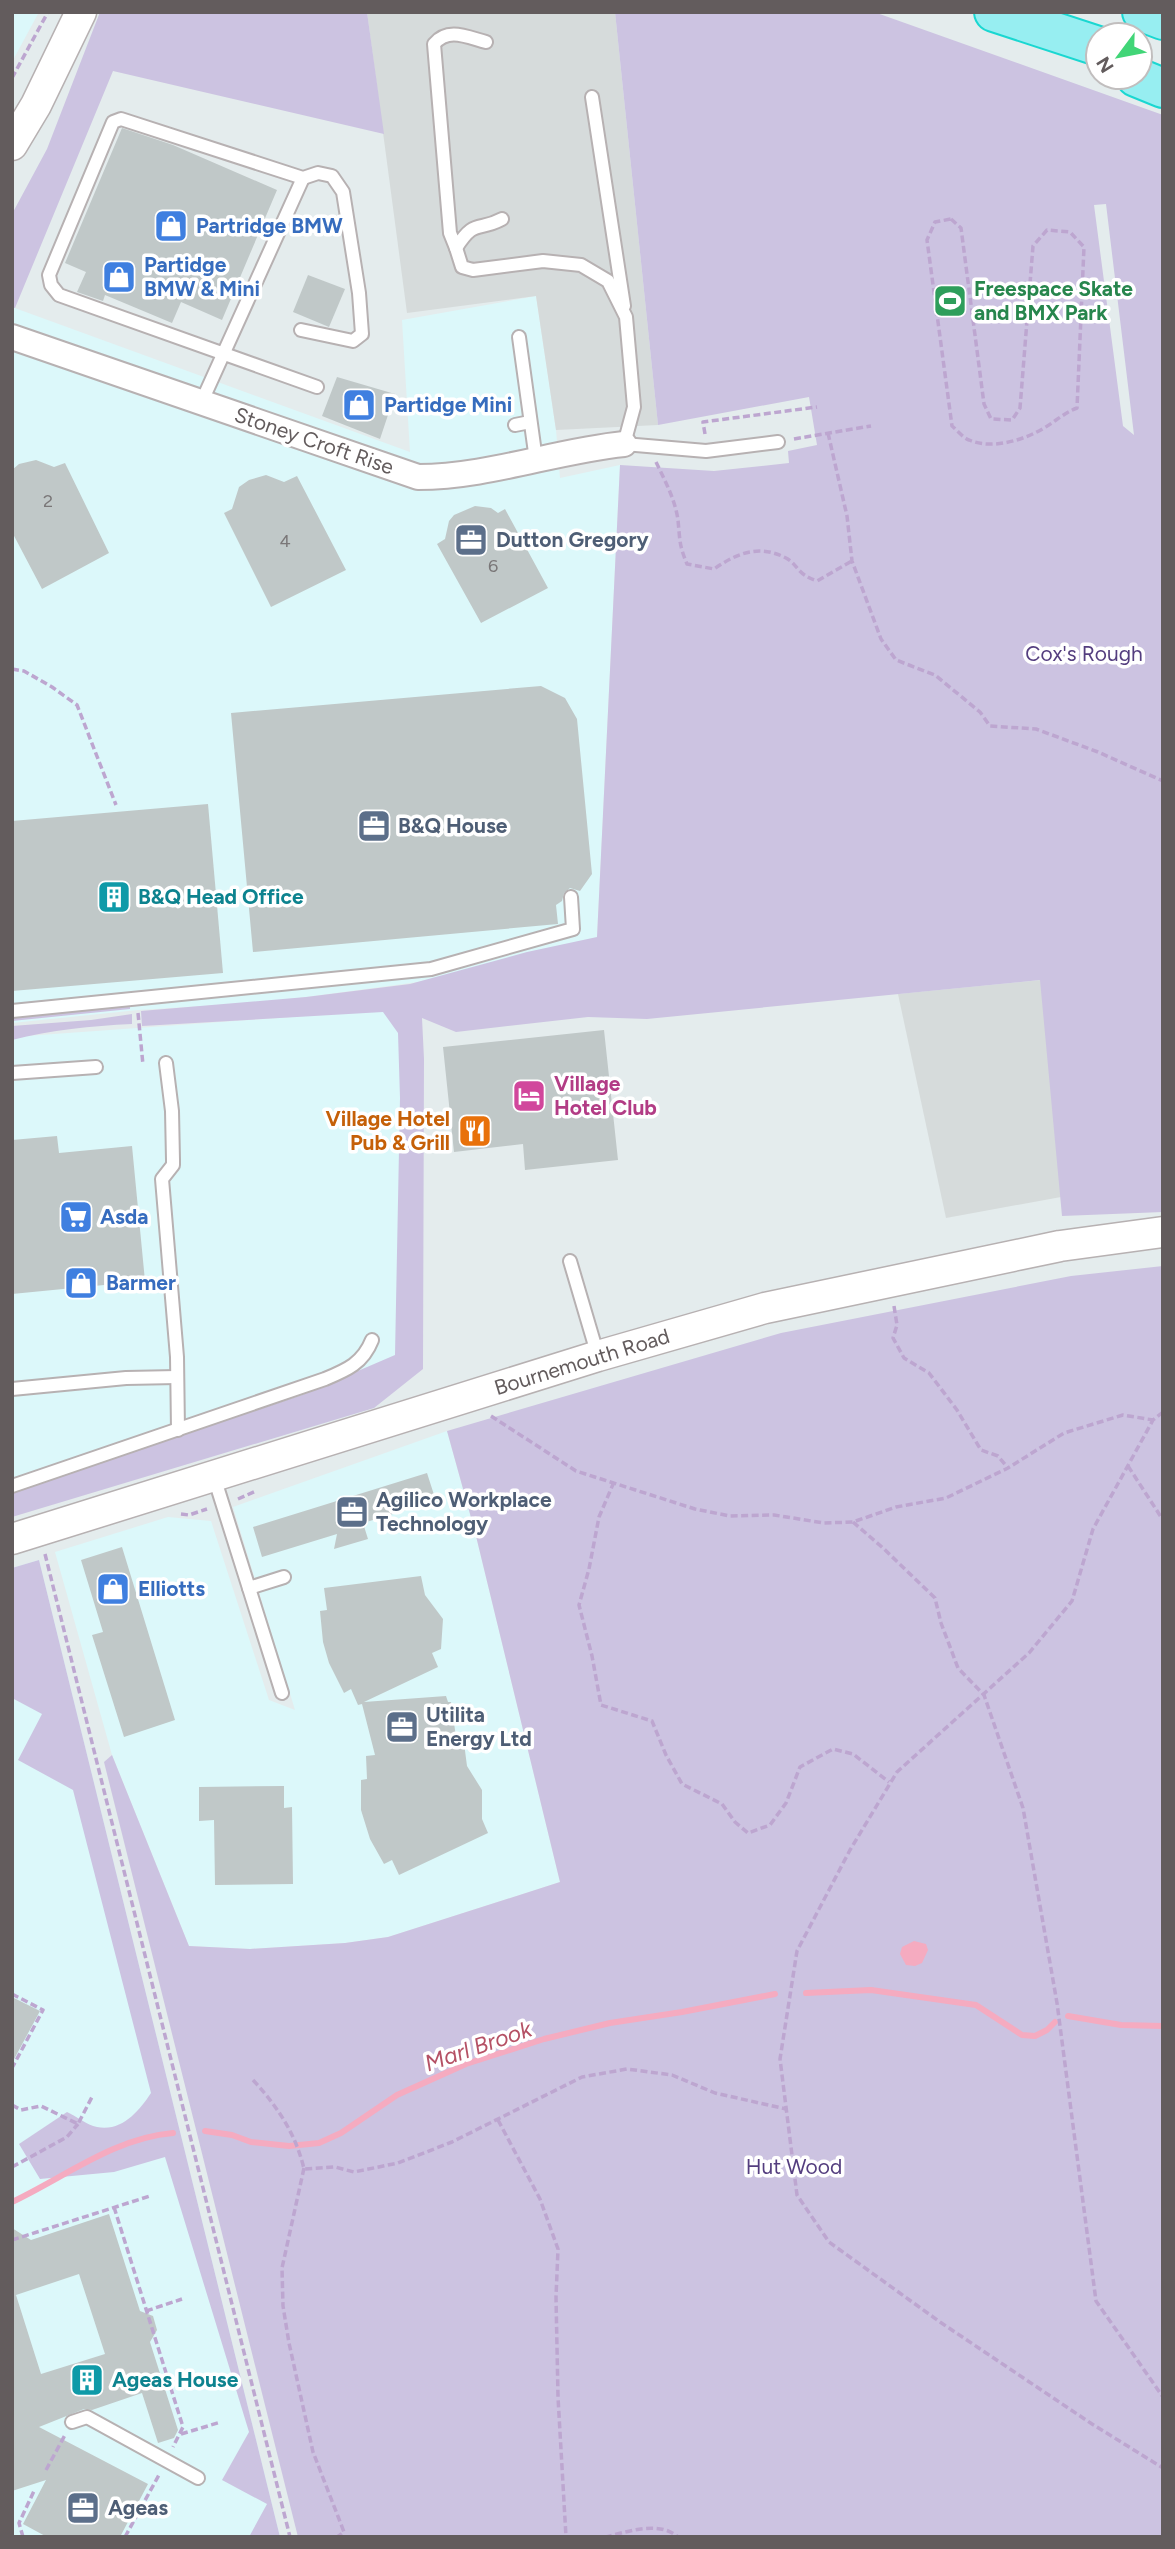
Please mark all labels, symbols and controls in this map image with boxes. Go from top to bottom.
north arrow [1084,21,1154,91]
text: N [1091,52,1119,77]
shop icon: Partridge BMW [152,207,190,245]
place label: Partridge BMW [196,213,343,238]
place label: Partidge BMW & Mini [144,252,260,301]
shop icon: Partidge BMW & Mini [100,258,138,296]
place label: Freespace Skate and BMX Park [974,276,1133,325]
sports icon: Freespace Skate and BMX Park [931,282,969,320]
shop icon: Partidge Mini [340,386,378,424]
place label: Partidge Mini [384,392,512,417]
street label: Stoney Croft Rise [231,402,397,479]
house number: 2 [43,490,53,512]
office icon: Dutton Gregory [452,521,490,559]
place label: Dutton Gregory [496,527,649,552]
house number: 4 [279,530,291,552]
house number: 6 [488,555,498,577]
park label: Cox's Rough [1025,641,1143,666]
office icon: B&Q House [355,807,393,845]
place label: B&Q House [398,813,508,838]
building icon: B&Q Head Office [95,878,133,916]
place label: B&Q Head Office [138,884,304,909]
place label: Village Hotel Club [554,1071,657,1120]
hotel icon: Village Hotel Club [510,1077,548,1115]
place label: Village Hotel Pub & Grill [326,1106,450,1155]
restaurant icon: Village Hotel Pub & Grill [456,1112,494,1150]
supermarket icon: Asda [57,1198,95,1236]
place label: Asda [100,1204,148,1229]
shop icon: Barmer [62,1264,100,1302]
place label: Barmer [106,1270,176,1295]
street label: Bournemouth Road [491,1323,673,1400]
place label: Agilico Workplace Technology [376,1487,552,1536]
office icon: Agilico Workplace Technology [333,1493,371,1531]
shop icon: Elliotts [94,1570,132,1608]
place label: Elliotts [138,1576,205,1601]
place label: Utilita Energy Ltd [426,1702,532,1751]
office icon: Utilita Energy Ltd [383,1708,421,1746]
water label: Marl Brook [421,2014,536,2077]
park label: Hut Wood [746,2154,842,2179]
building icon: Ageas House [68,2361,106,2399]
place label: Ageas House [112,2367,239,2392]
office icon: Ageas [64,2489,102,2527]
place label: Ageas [108,2495,168,2520]

